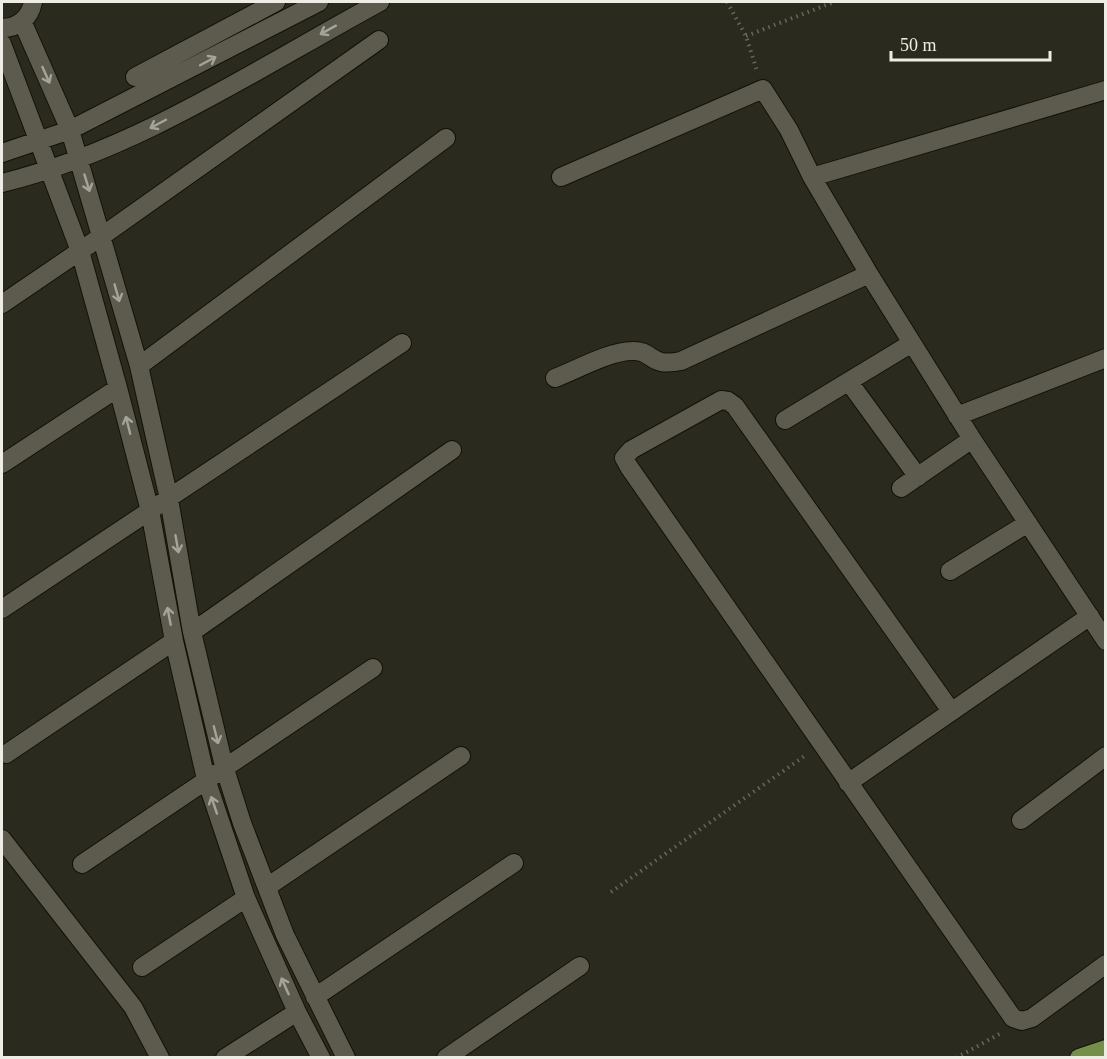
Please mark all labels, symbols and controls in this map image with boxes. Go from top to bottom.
scale bar [891,24,1050,62]
one-way arrow [320,25,338,36]
text: 50 m [900,35,937,55]
one-way arrow [198,55,216,66]
one-way arrow [41,65,52,84]
one-way arrow [149,119,167,130]
one-way arrow [82,173,93,192]
one-way arrow [112,283,124,302]
one-way arrow [121,416,133,435]
one-way arrow [172,533,183,553]
one-way arrow [163,606,174,626]
one-way arrow [211,725,223,744]
one-way arrow [208,796,219,815]
one-way arrow [279,978,291,996]

